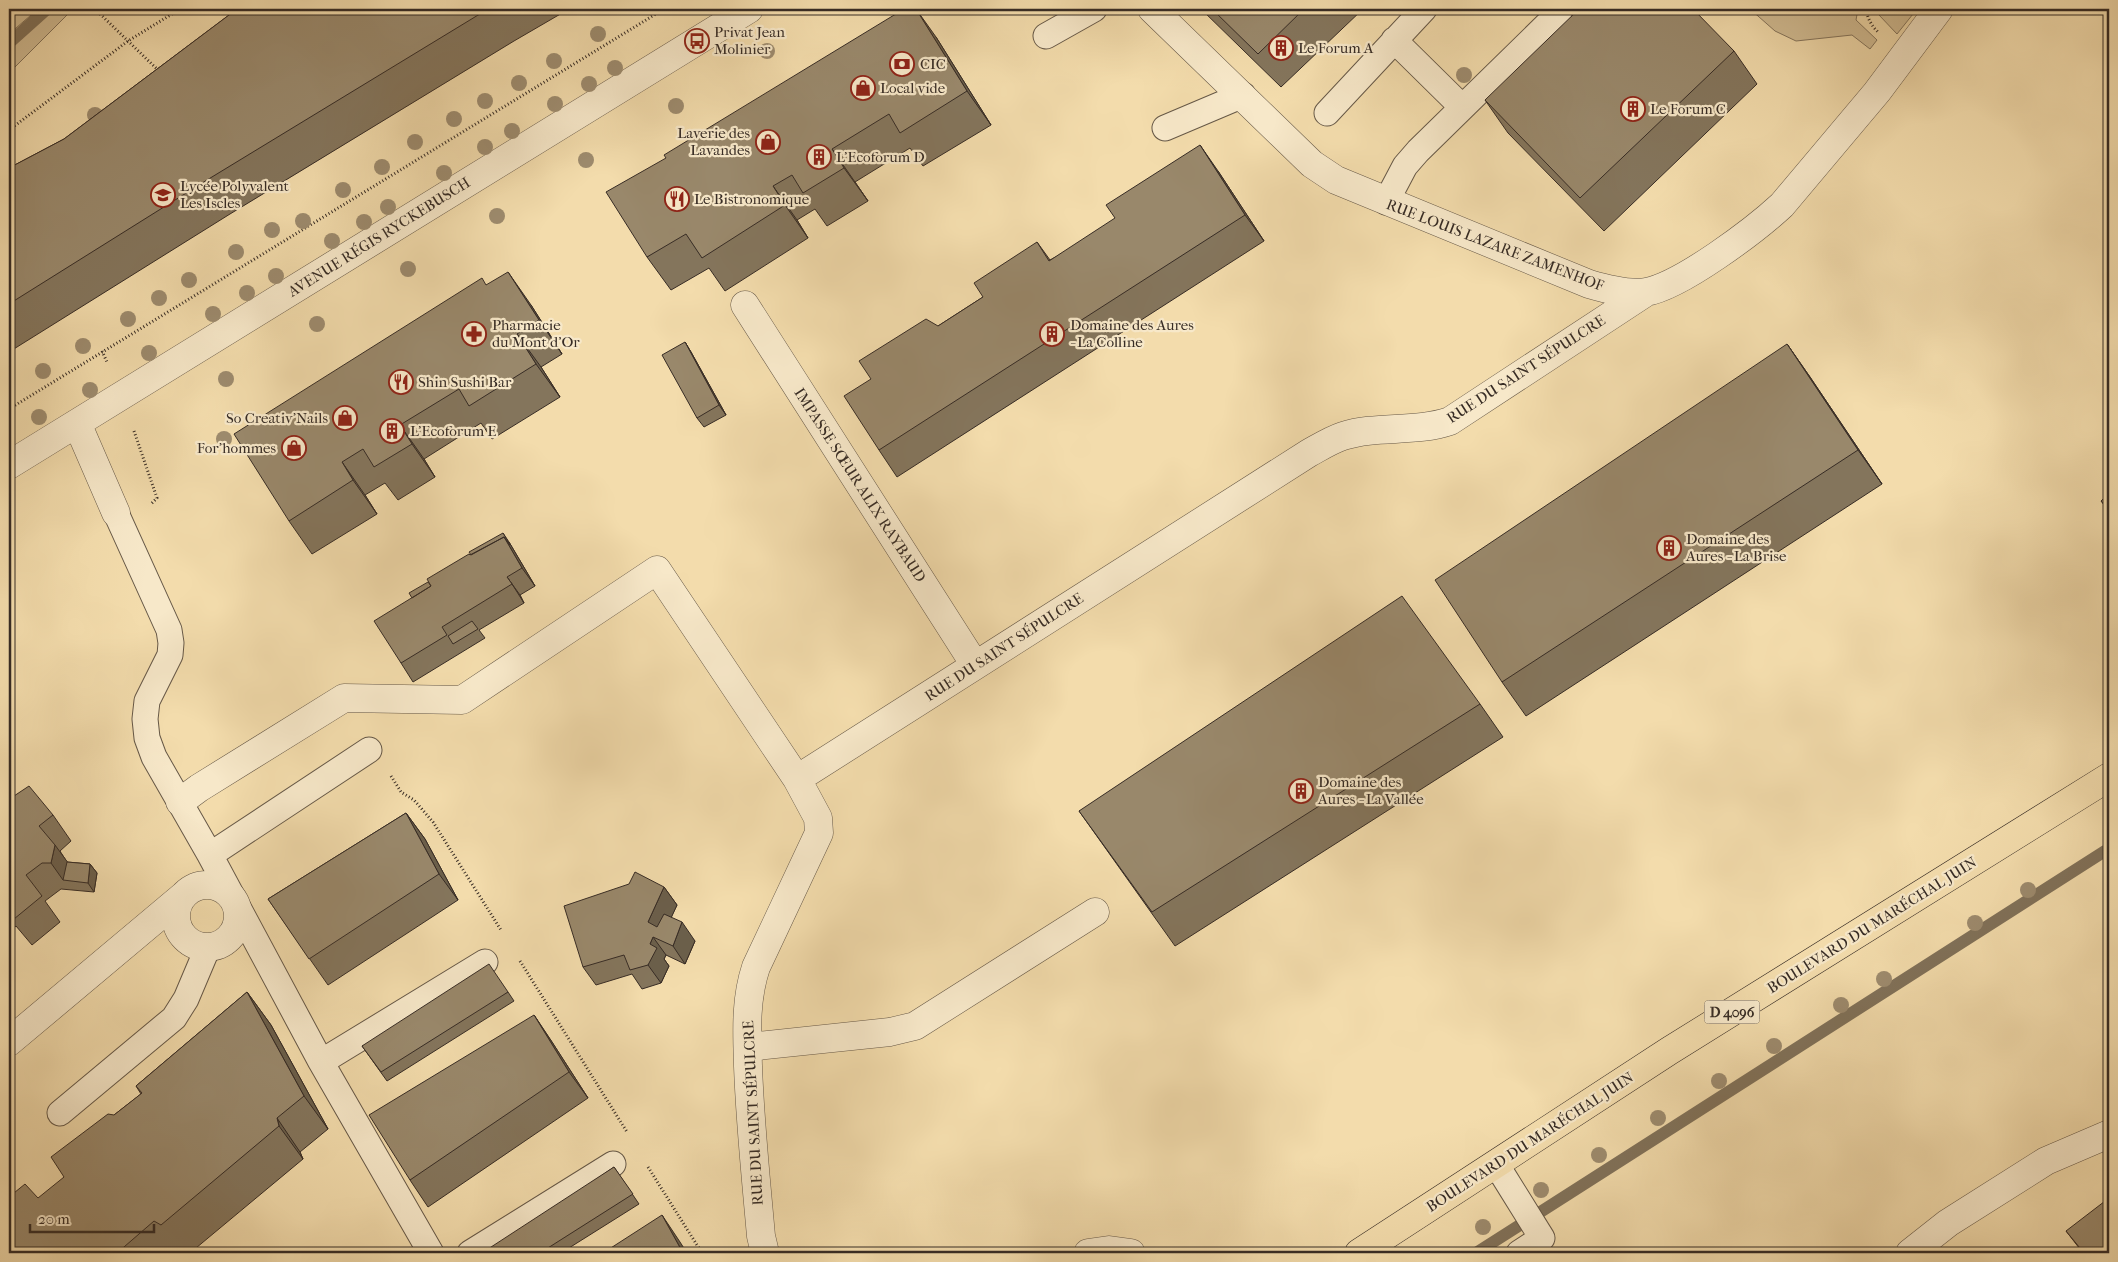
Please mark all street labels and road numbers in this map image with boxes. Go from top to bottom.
street label: AVENUE RÉGIS RYCKEBUSCH [284,173,474,301]
street label: RUE LOUIS LAZARE ZAMENHOF [1384,195,1606,295]
street label: RUE DU SAINT SÉPULCRE [1443,311,1609,427]
street label: IMPASSE SŒUR ALIX RAYBAUD [790,384,930,586]
street label: RUE DU SAINT SÉPULCRE [921,589,1087,705]
street label: BOULEVARD DU MARÉCHAL JUIN [1764,853,1981,997]
road number: D 4096 [1704,1000,1760,1024]
street label: RUE DU SAINT SÉPULCRE [739,1020,767,1206]
street label: BOULEVARD DU MARÉCHAL JUIN [1423,1068,1638,1216]

